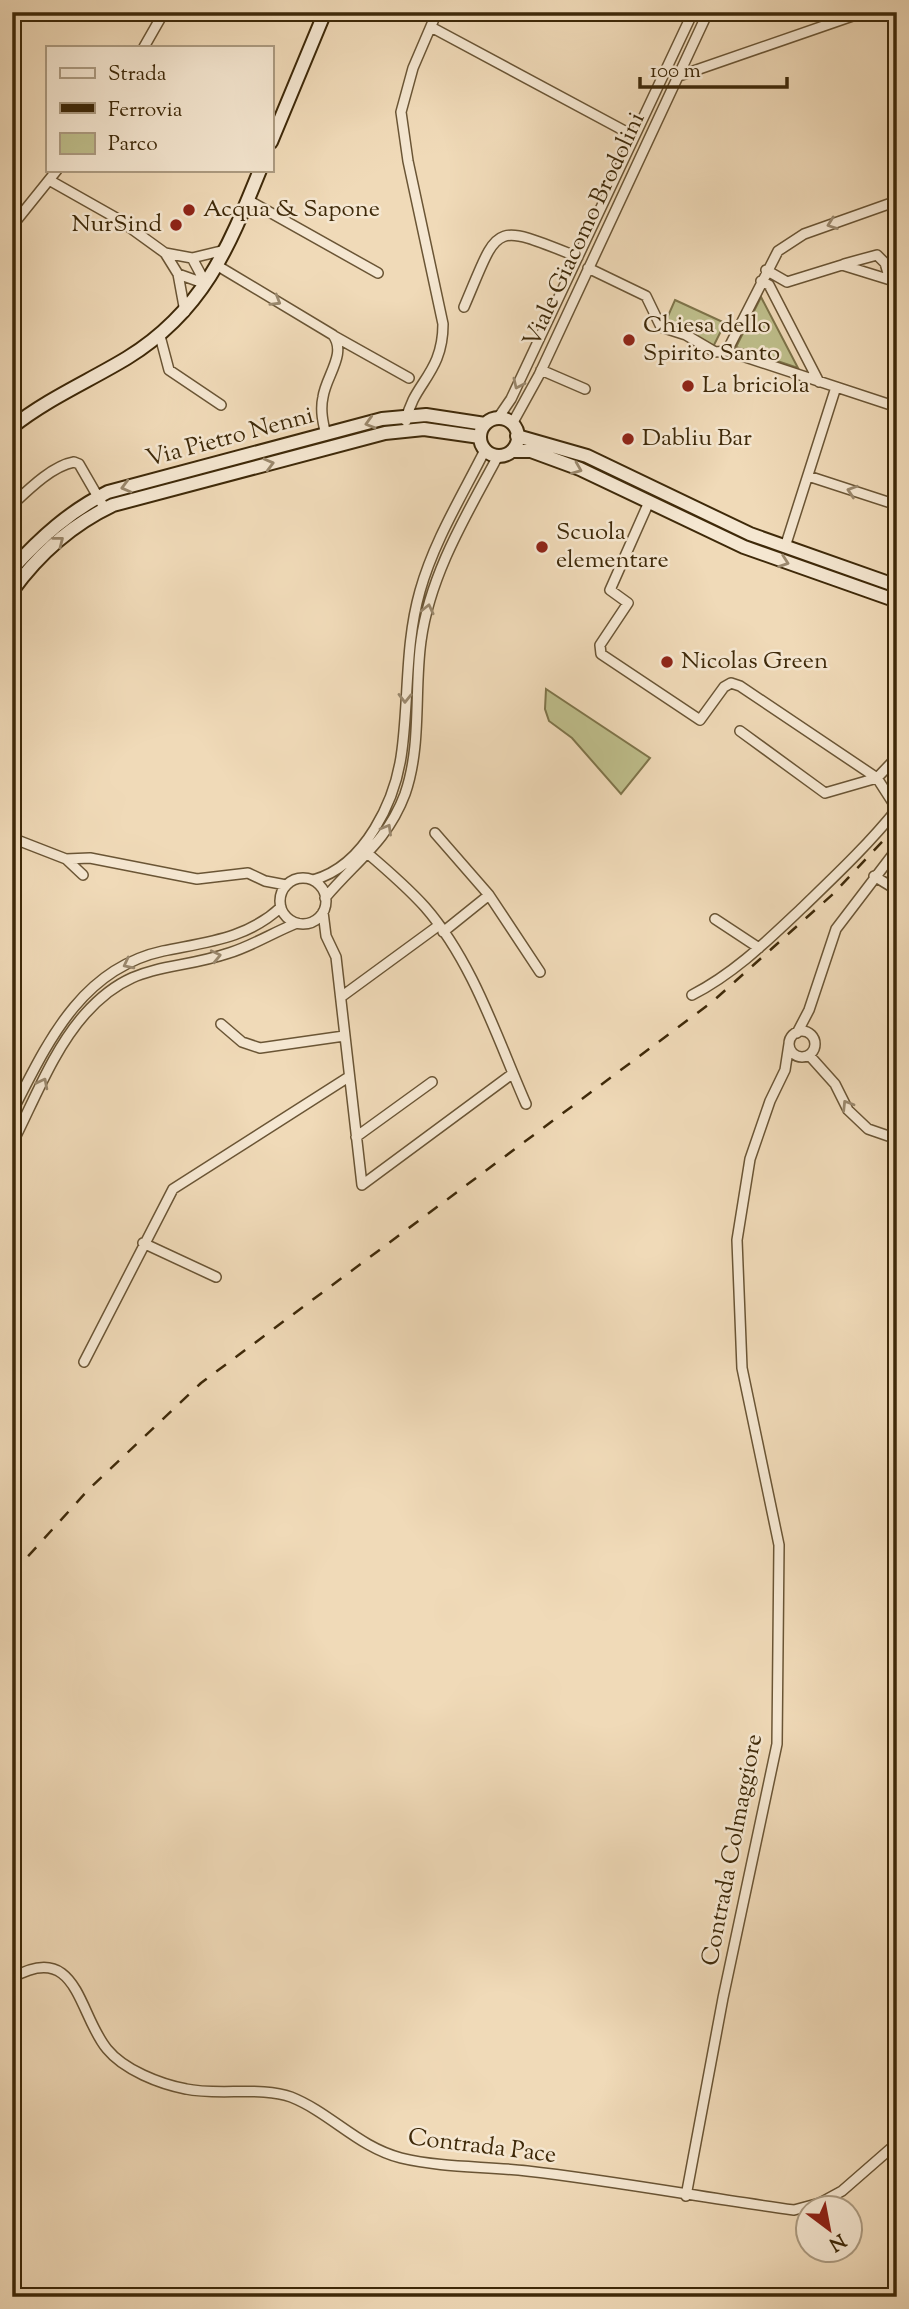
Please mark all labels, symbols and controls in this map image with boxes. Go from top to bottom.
legend [46,46,273,172]
scale bar [640,46,786,90]
text: 100 m [650,57,701,87]
text: Strada [108,60,167,90]
text: Ferrovia [108,96,183,126]
street label: Viale Giacomo Brodolini [516,107,655,353]
text: Parco [108,130,158,160]
place label: Acqua & Sapone [203,193,380,227]
marker: Acqua & Sapone [181,202,197,218]
place label: NurSind [72,208,162,242]
one-way arrow [827,216,839,230]
marker: NurSind [168,217,184,233]
one-way arrow [269,293,282,306]
place label: Chiesa dello Spirito Santo [643,309,780,371]
marker: Chiesa dello Spirito Santo [621,332,637,348]
place label: La briciola [702,369,810,403]
one-way arrow [512,377,526,390]
marker: La briciola [680,378,696,394]
street label: Via Pietro Nenni [142,399,318,477]
one-way arrow [364,415,376,429]
place label: Dabliu Bar [642,422,752,456]
marker: Dabliu Bar [620,431,636,447]
one-way arrow [263,458,275,472]
one-way arrow [570,460,582,474]
one-way arrow [120,479,132,493]
one-way arrow [847,485,859,499]
place label: Scuola elementare [556,516,669,578]
one-way arrow [51,537,63,550]
marker: Scuola elementare [534,539,550,555]
one-way arrow [777,554,790,568]
one-way arrow [420,603,434,615]
place label: Nicolas Green [681,645,828,679]
marker: Nicolas Green [659,654,675,670]
one-way arrow [397,694,413,704]
one-way arrow [378,824,391,837]
one-way arrow [210,950,222,965]
one-way arrow [122,956,135,970]
one-way arrow [35,1078,49,1090]
one-way arrow [842,1099,855,1112]
street label: Contrada Colmaggiore [694,1731,772,1969]
street label: Contrada Pace [406,2121,558,2173]
north arrow [794,2194,864,2264]
text: N [823,2226,850,2257]

